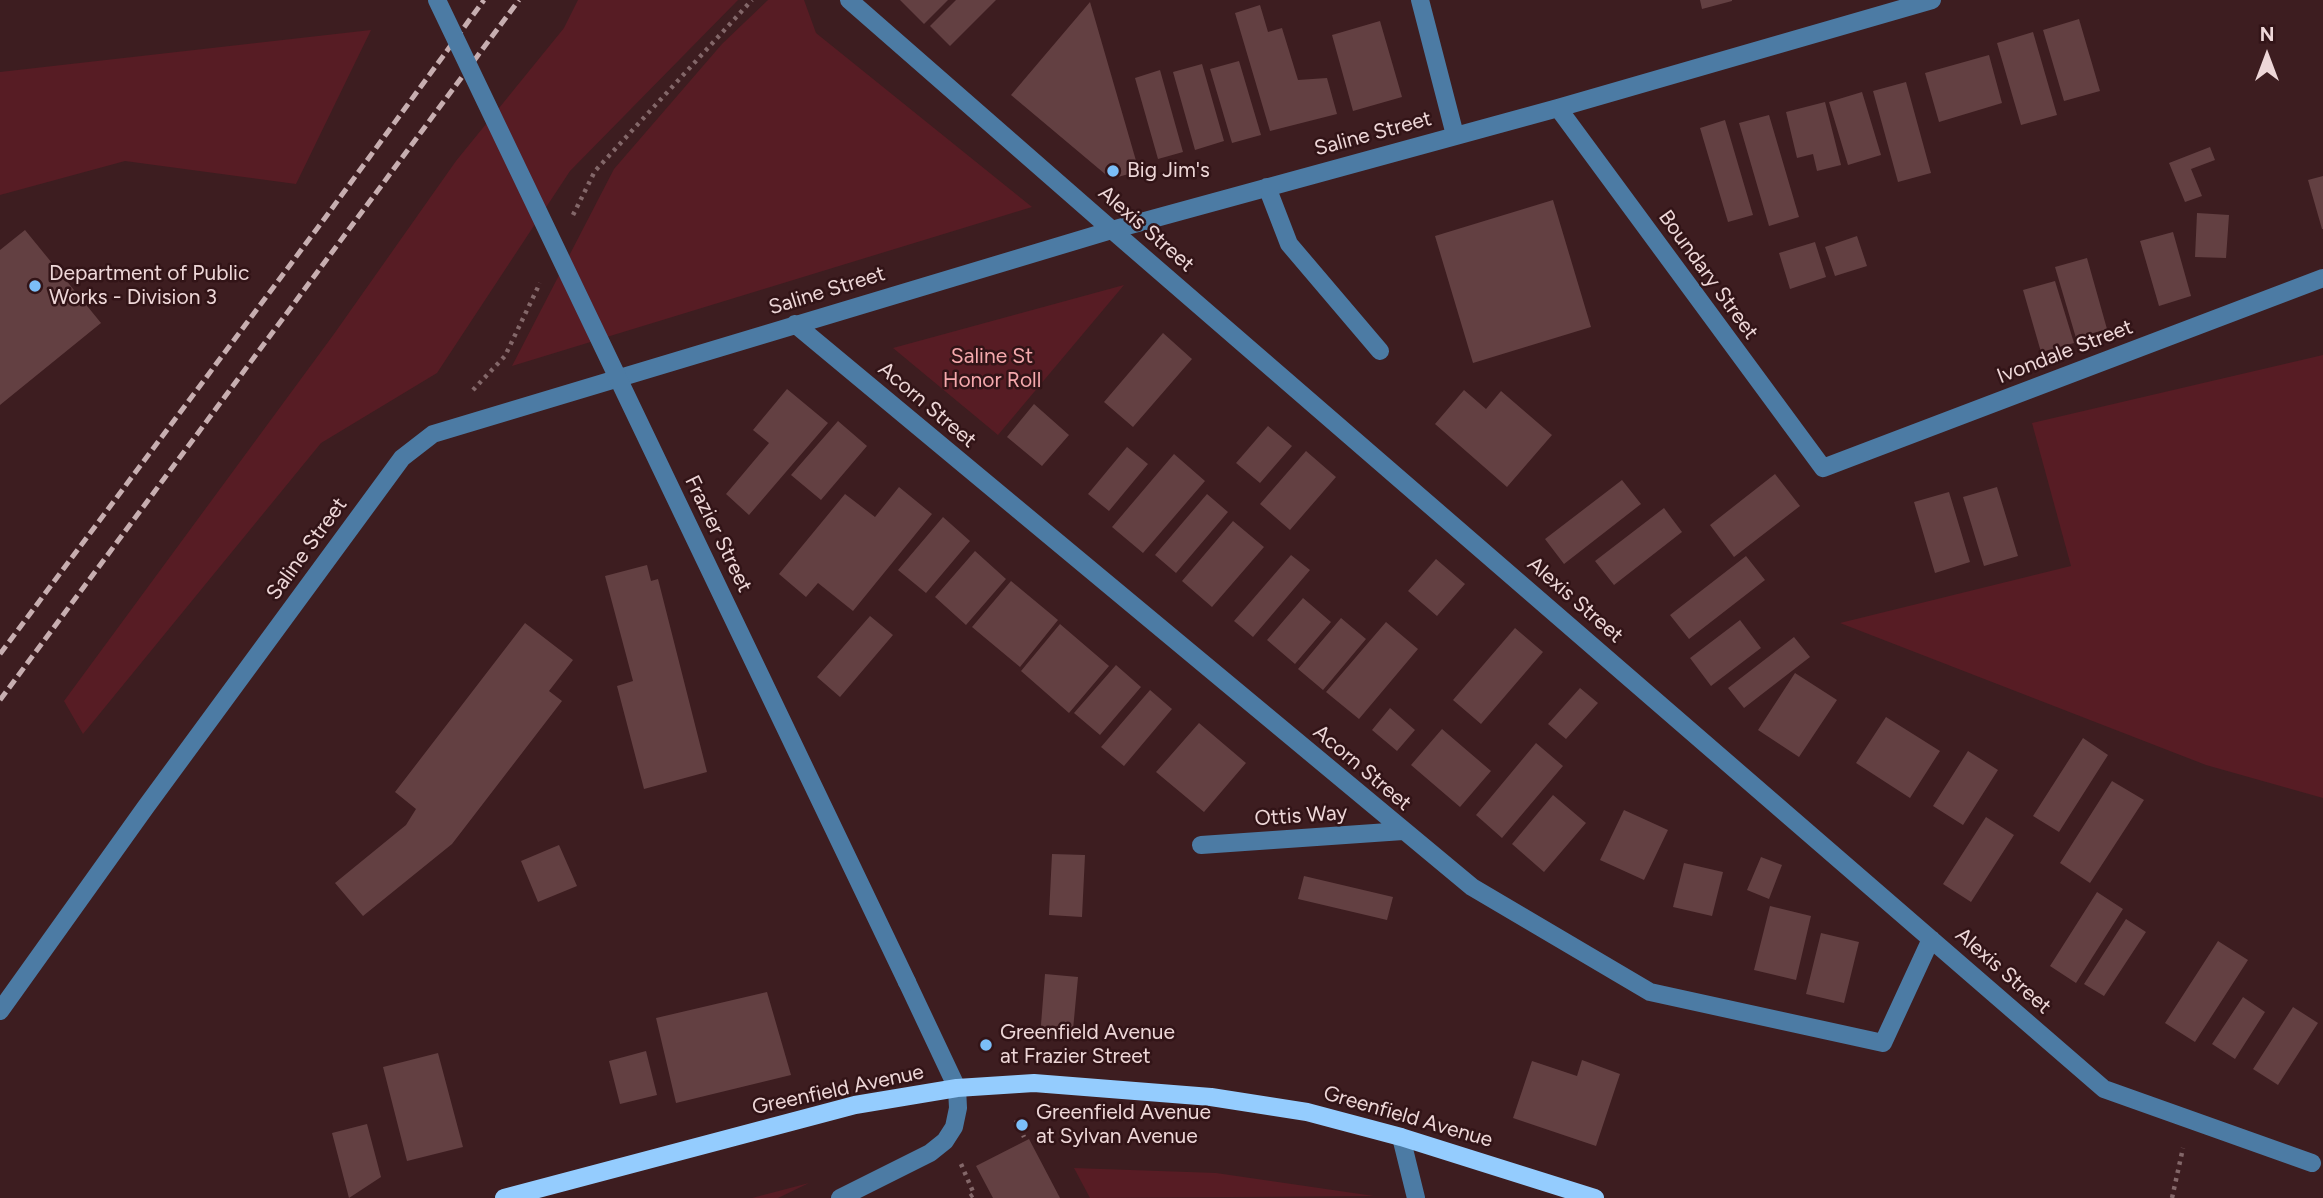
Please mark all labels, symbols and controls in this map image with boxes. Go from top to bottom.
north arrow [2232,21,2302,91]
text: N [2260,23,2274,46]
street label: Saline Street [1312,106,1434,162]
place label: Big Jim's [1127,158,1210,184]
marker: Big Jim's [1105,163,1121,179]
street label: Alexis Street [1093,181,1199,277]
street label: Boundary Street [1653,205,1763,345]
place label: Department of Public Works - Division 3 [49,261,249,311]
street label: Saline Street [766,261,888,321]
marker: Department of Public Works - Division 3 [27,278,43,294]
street label: Ivondale Street [1994,315,2136,389]
park label: Saline St Honor Roll [943,344,1041,394]
street label: Acorn Street [873,357,981,453]
street label: Frazier Street [679,472,757,596]
street label: Saline Street [261,493,353,605]
street label: Alexis Street [1522,552,1628,648]
street label: Acorn Street [1308,720,1416,816]
street label: Ottis Way [1254,800,1348,832]
street label: Alexis Street [1950,923,2056,1019]
place label: Greenfield Avenue at Frazier Street [1000,1020,1175,1070]
marker: Greenfield Avenue at Frazier Street [978,1037,994,1053]
street label: Greenfield Avenue [750,1059,926,1121]
street label: Greenfield Avenue [1320,1081,1496,1153]
place label: Greenfield Avenue at Sylvan Avenue [1036,1100,1211,1150]
marker: Greenfield Avenue at Sylvan Avenue [1014,1117,1030,1133]

